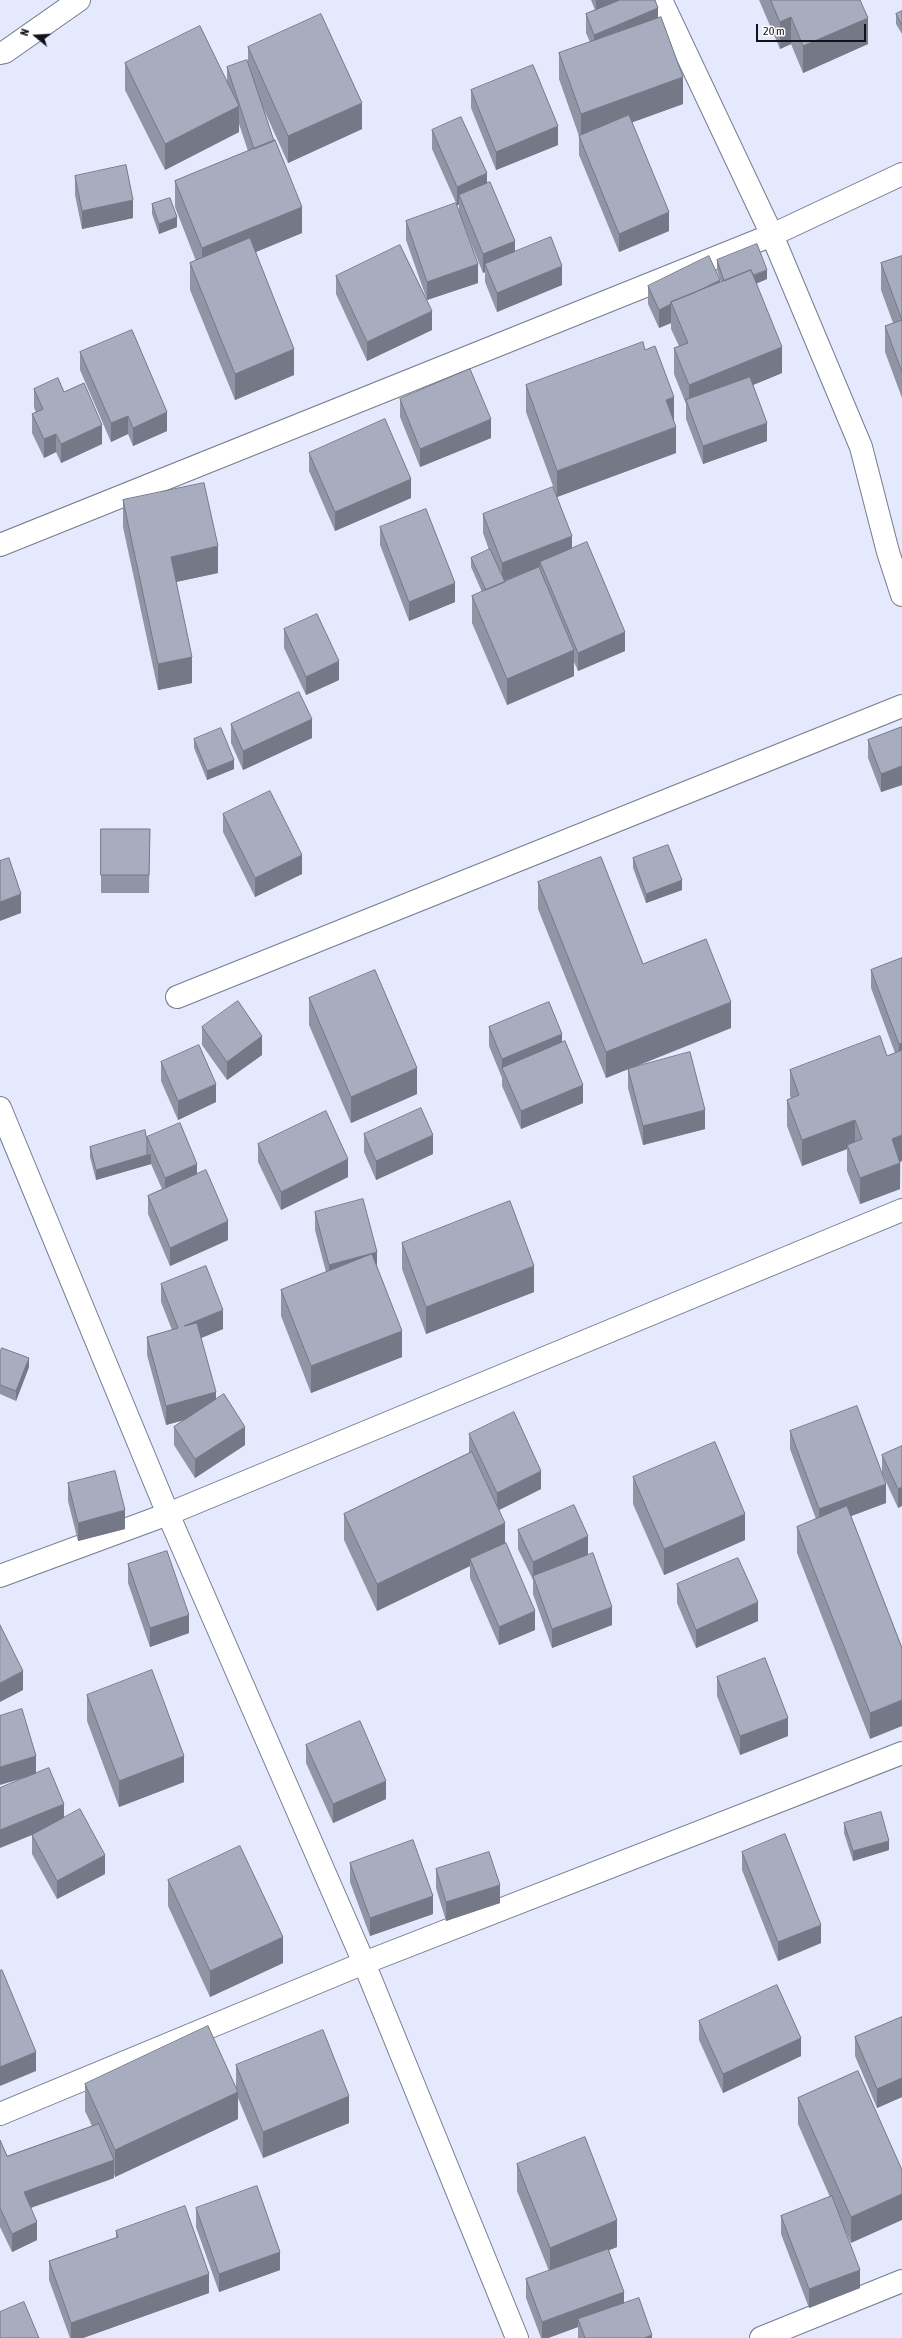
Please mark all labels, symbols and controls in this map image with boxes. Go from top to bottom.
north arrow [16,16,56,56]
scale bar [758,16,868,42]
text: 20 m [763,24,785,38]
text: N [18,27,31,37]

